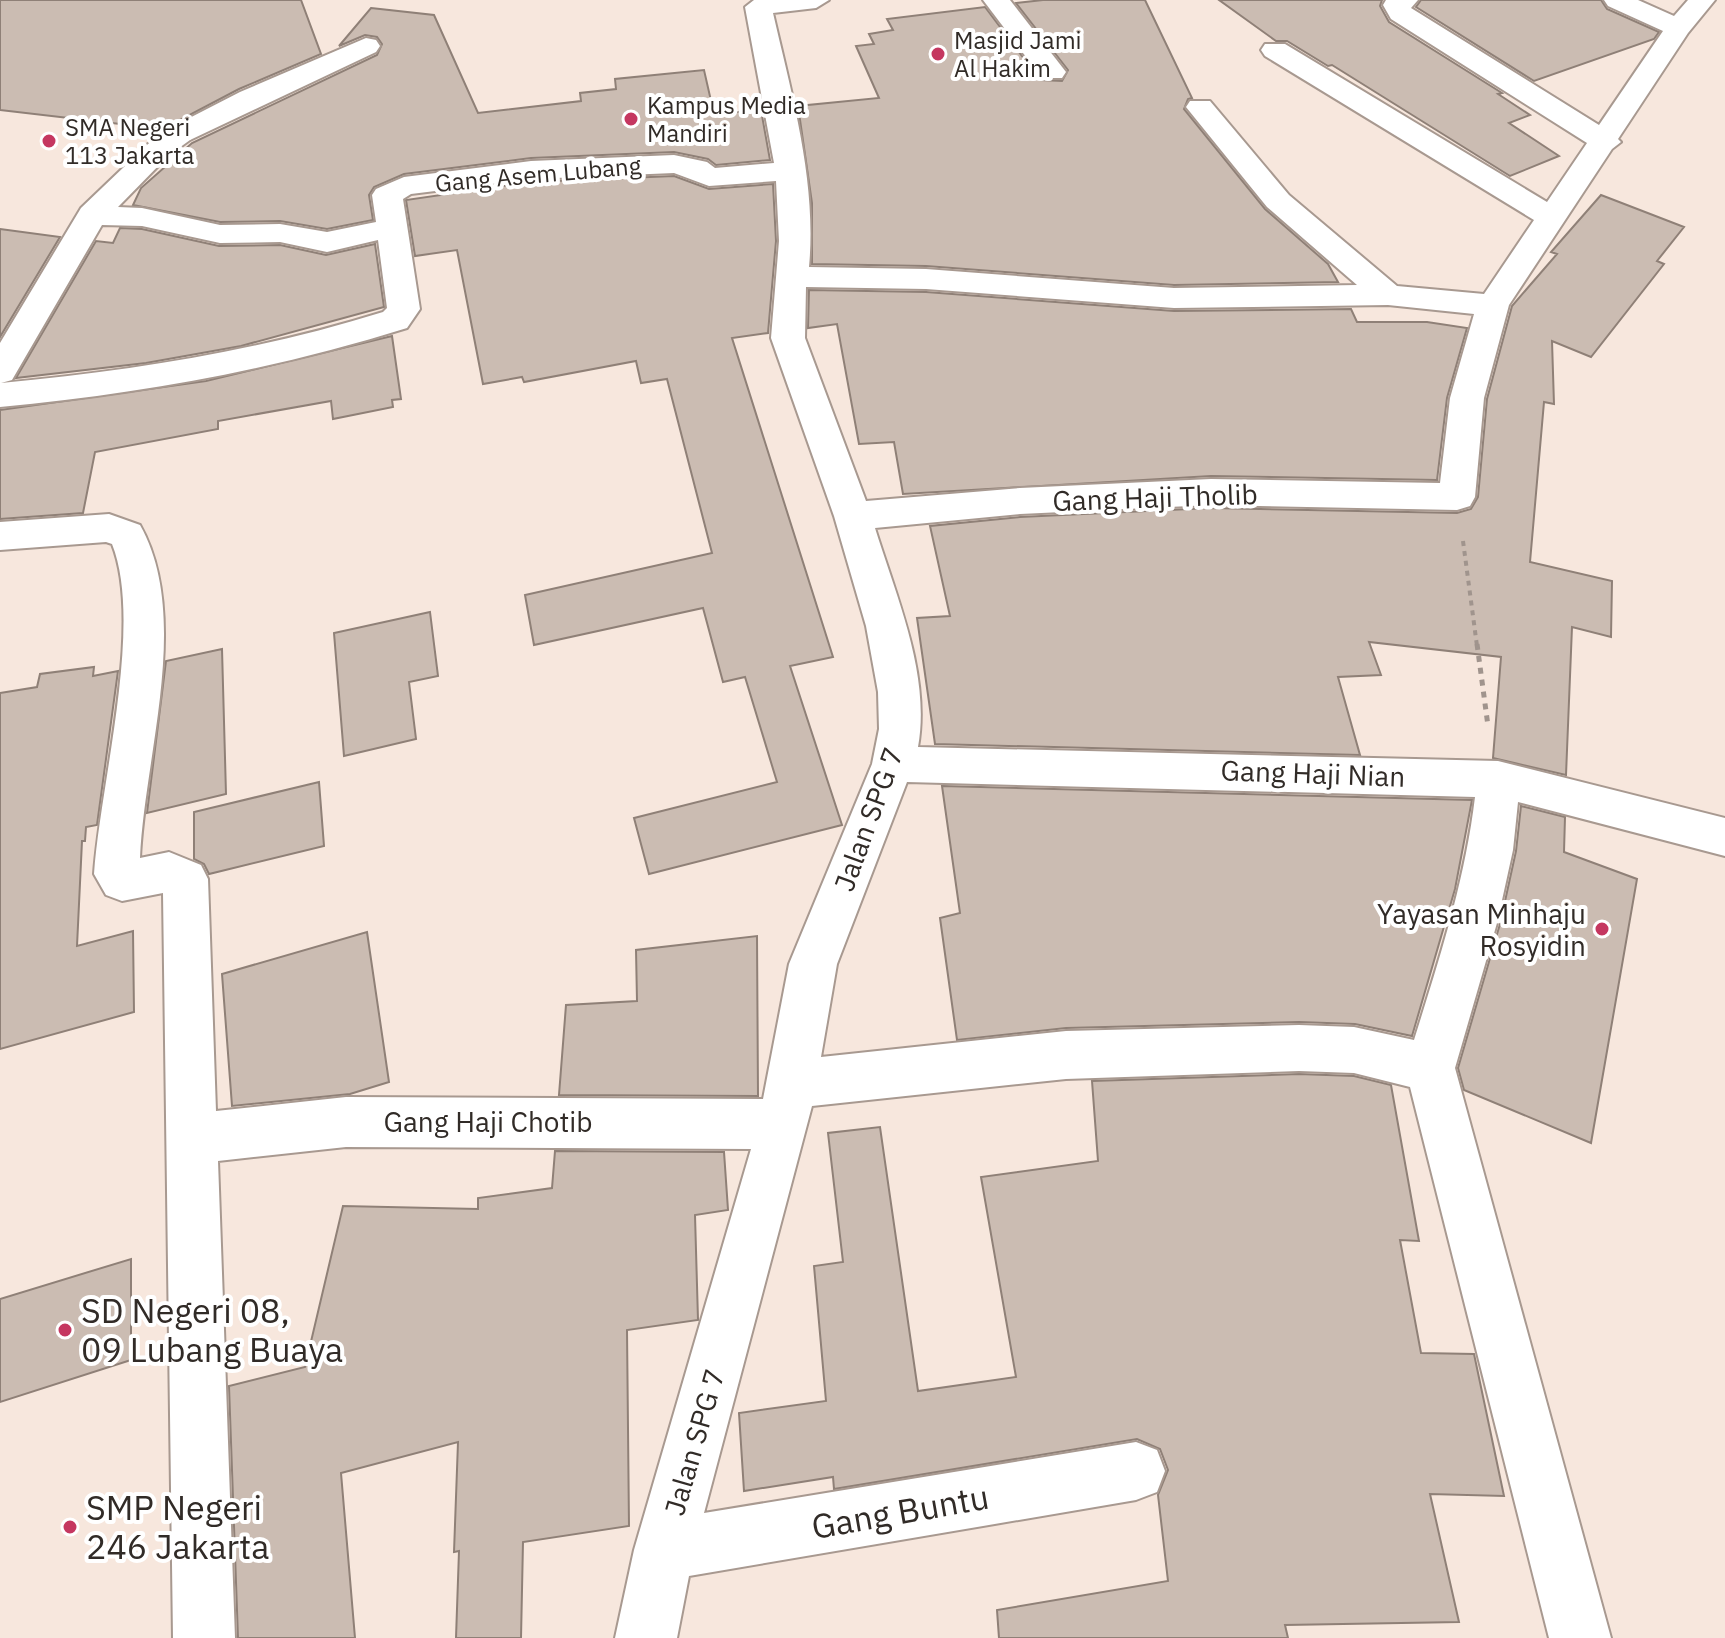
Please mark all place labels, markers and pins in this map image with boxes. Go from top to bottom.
place label: Masjid Jami Al Hakim [954,24,1082,84]
marker: Masjid Jami Al Hakim [929,45,947,63]
place label: Kampus Media Mandiri [647,89,806,149]
marker: Kampus Media Mandiri [622,110,640,128]
place label: SMA Negeri 113 Jakarta [65,111,195,171]
marker: SMA Negeri 113 Jakarta [40,132,58,150]
place label: Yayasan Minhaju Rosyidin [1377,895,1586,964]
marker: Yayasan Minhaju Rosyidin [1593,920,1611,938]
place label: SD Negeri 08, 09 Lubang Buaya [81,1288,343,1371]
marker: SD Negeri 08, 09 Lubang Buaya [56,1321,74,1339]
place label: SMP Negeri 246 Jakarta [86,1485,269,1568]
marker: SMP Negeri 246 Jakarta [61,1518,79,1536]

